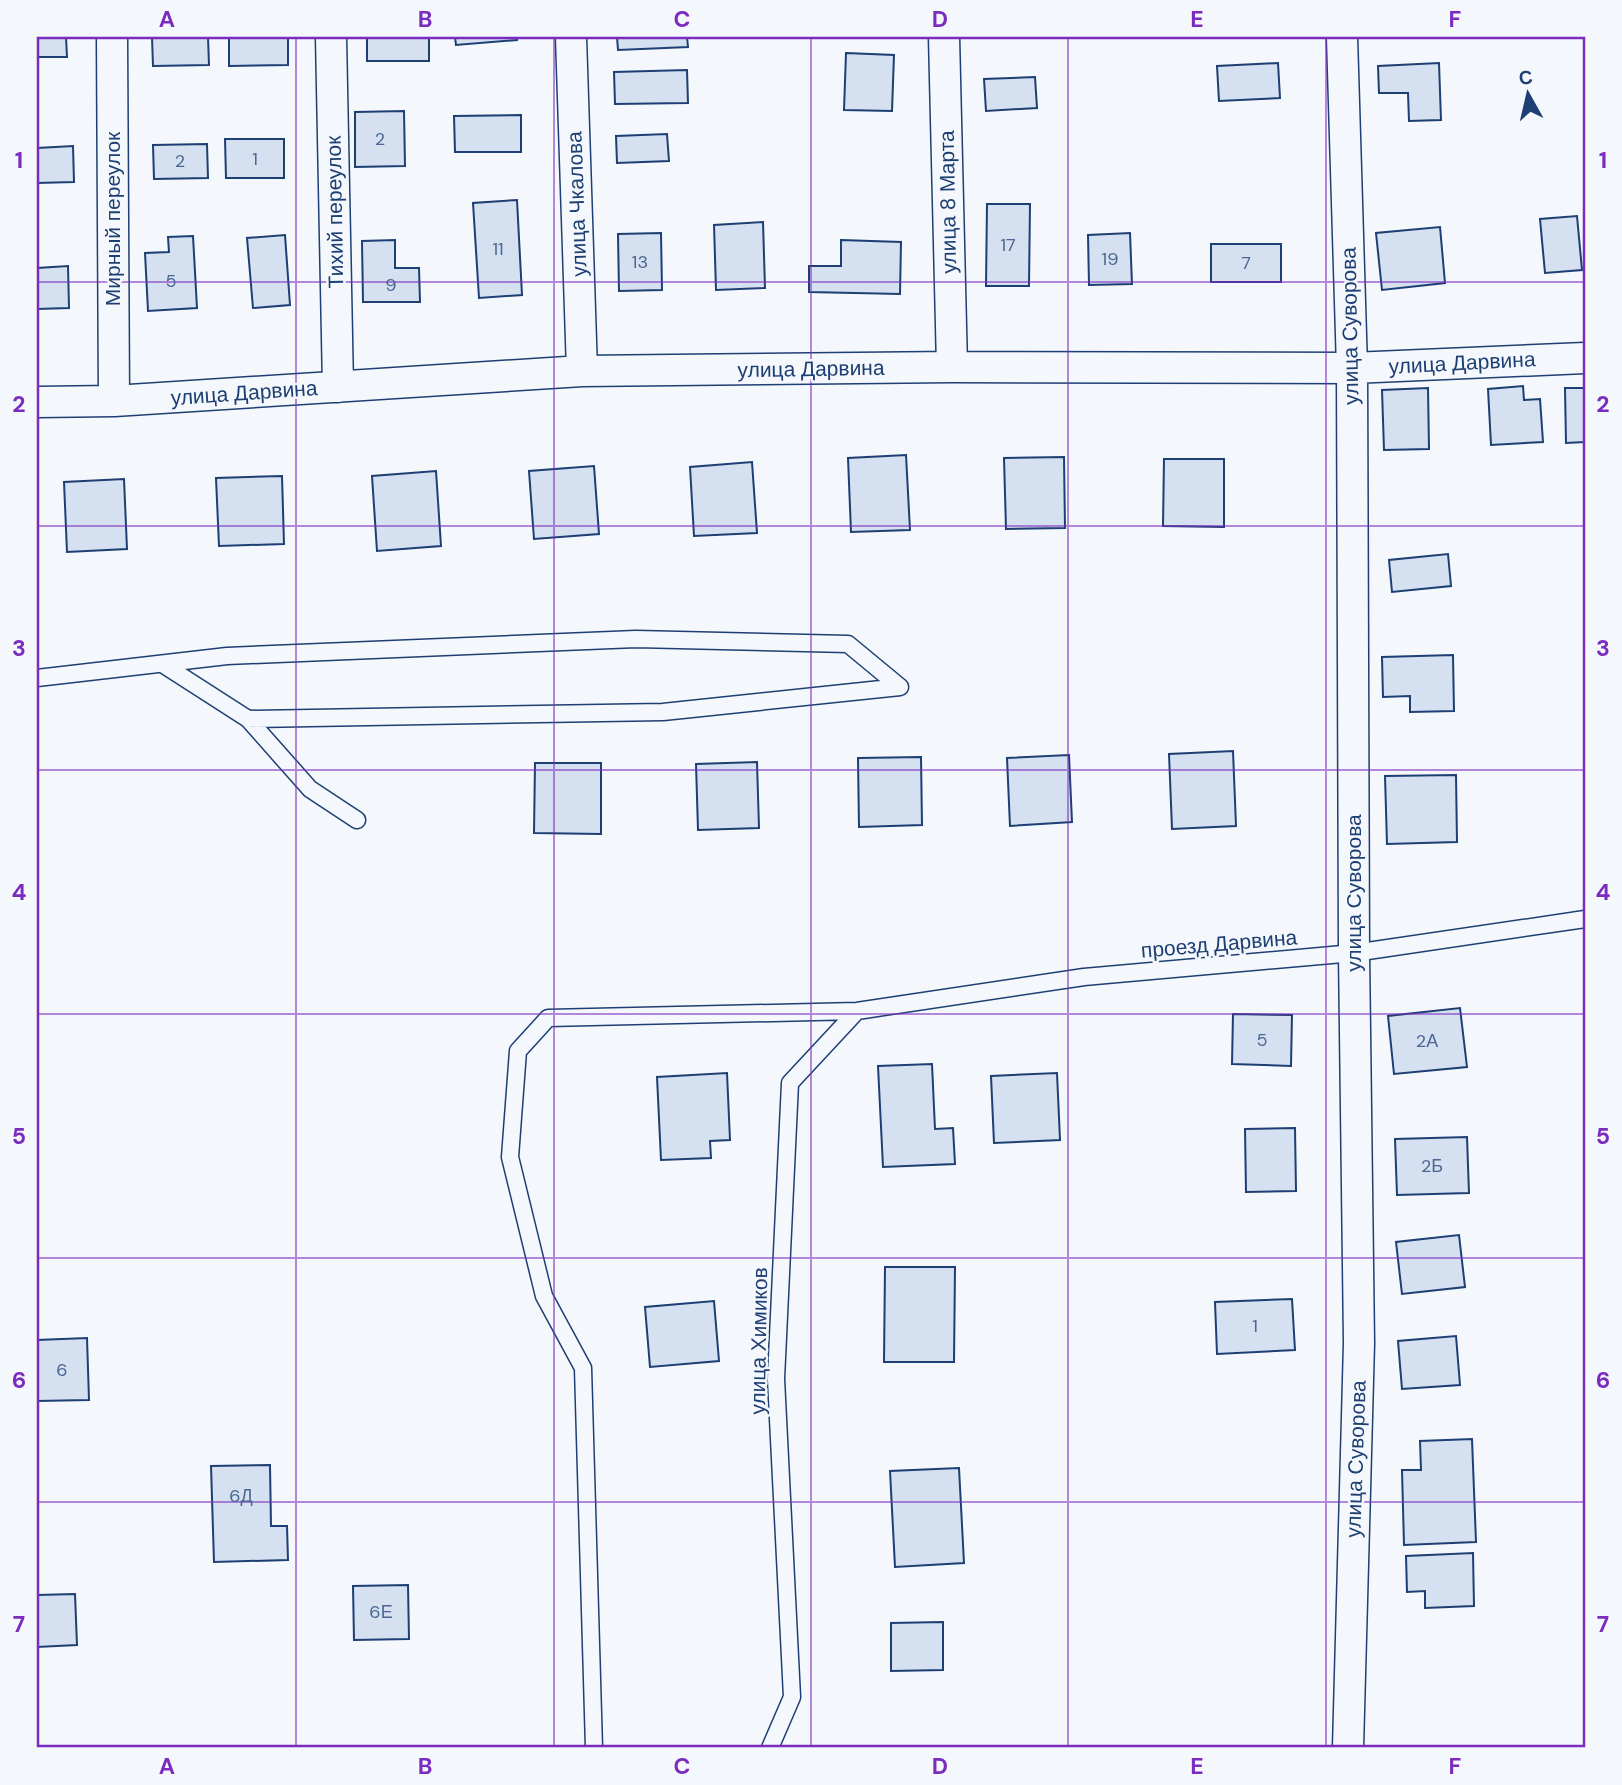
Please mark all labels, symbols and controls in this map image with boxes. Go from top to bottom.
text: A [159,4,175,34]
text: B [418,4,432,34]
text: C [674,4,690,34]
text: D [932,4,948,34]
text: E [1190,4,1204,34]
text: F [1449,4,1462,34]
north arrow [1492,60,1562,130]
text: С [1517,64,1535,91]
house number: 2 [375,127,385,151]
street label: улица 8 Марта [933,130,963,274]
street label: Мирный переулок [99,131,127,306]
street label: улица Чкалова [560,131,594,277]
street label: Тихий переулок [320,135,350,289]
text: 1 [15,145,23,175]
text: 1 [1599,145,1607,175]
house number: 1 [252,147,258,171]
house number: 2 [175,149,185,173]
house number: 17 [1000,233,1016,257]
house number: 11 [492,237,504,261]
house number: 19 [1102,247,1118,271]
street label: улица Суворова [1335,247,1365,405]
house number: 13 [632,250,648,274]
house number: 7 [1241,251,1251,275]
house number: 5 [166,269,176,293]
house number: 9 [385,273,397,297]
street label: улица Дарвина [1388,345,1536,381]
street label: улица Дарвина [737,354,885,384]
street label: улица Дарвина [170,374,319,412]
text: 2 [12,389,26,419]
text: 2 [1596,389,1610,419]
text: 3 [12,633,26,663]
text: 3 [1596,633,1610,663]
street label: улица Суворова [1340,814,1368,972]
text: 4 [12,877,27,907]
text: 4 [1596,877,1611,907]
street label: проезд Дарвина [1140,923,1299,965]
house number: 5 [1257,1028,1267,1052]
house number: 2А [1416,1029,1438,1053]
text: 5 [12,1121,26,1151]
text: 5 [1596,1121,1610,1151]
house number: 2Б [1421,1154,1443,1178]
street label: улица Химиков [744,1267,774,1415]
house number: 1 [1252,1314,1258,1338]
house number: 6 [56,1358,68,1382]
text: 6 [12,1365,26,1395]
text: 6 [1596,1365,1610,1395]
street label: улица Суворова [1339,1379,1373,1538]
house number: 6Д [229,1484,253,1508]
house number: 6Е [369,1600,393,1624]
text: 7 [13,1609,25,1639]
text: 7 [1597,1609,1609,1639]
text: A [159,1751,175,1781]
text: B [418,1751,432,1781]
text: C [674,1751,690,1781]
text: D [932,1751,948,1781]
text: E [1190,1751,1204,1781]
text: F [1449,1751,1462,1781]

